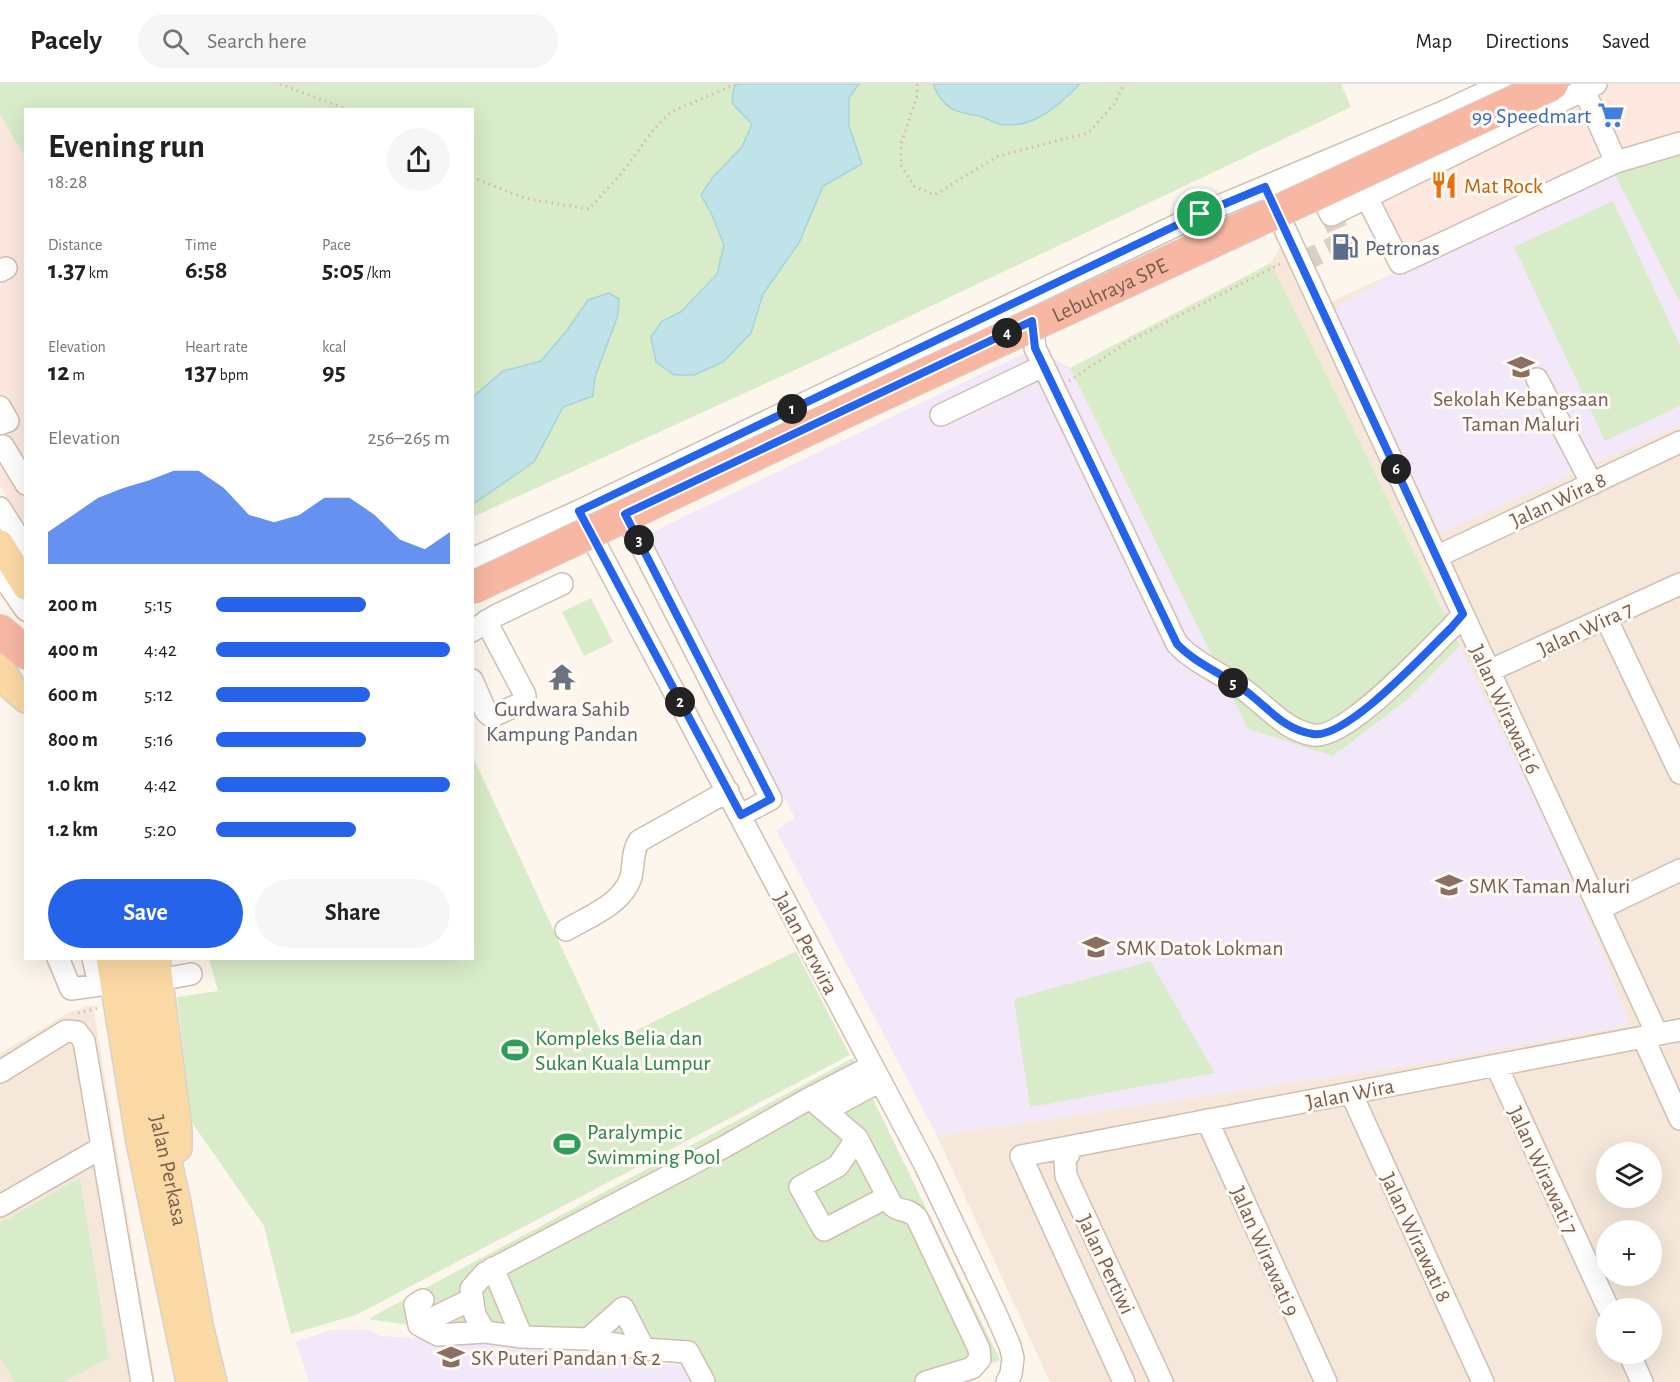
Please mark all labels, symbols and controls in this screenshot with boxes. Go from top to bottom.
search box [138,14,558,68]
icon: search [159,25,192,58]
text: Pacely [30,27,102,55]
text: Search here [207,30,307,52]
text: Map [1416,31,1452,52]
text: Directions [1485,31,1569,52]
text: Saved [1602,31,1650,52]
supermarket icon: 99 Speedmart [1596,100,1626,130]
place label: 99 Speedmart [1472,105,1591,127]
button: share [387,128,450,191]
text: Evening run [48,131,205,164]
restaurant icon: Mat Rock [1429,170,1459,200]
text: 18:28 [48,172,88,192]
place label: Mat Rock [1464,175,1543,197]
pin [1174,188,1225,239]
icon: arrive [1183,197,1216,230]
fuel station icon: Petronas [1330,232,1360,262]
text: Distance [48,237,102,253]
text: Time [185,237,217,253]
text: Pace [322,237,351,253]
place label: Petronas [1365,237,1440,259]
street label: Lebuhraya SPE [1049,254,1172,326]
text: 1.37 [48,257,86,283]
text: 6:58 [185,257,228,283]
text: 5:05 [322,257,364,283]
text: km [86,265,109,281]
text: /km [364,265,391,281]
pin: 4 [992,318,1022,348]
text: 4 [1003,325,1011,341]
text: Elevation [48,339,106,355]
text: Heart rate [185,339,248,355]
text: kcal [322,339,346,355]
school or university icon: Sekolah Kebangsaan Taman Maluri [1506,352,1536,382]
text: 12 [48,359,70,385]
text: 137 [185,359,217,385]
text: 95 [322,359,346,385]
text: m [70,367,85,383]
text: bpm [217,367,248,383]
place label: Sekolah Kebangsaan Taman Maluri [1433,388,1609,435]
pin: 1 [777,394,807,424]
text: 1 [789,401,795,417]
text: Elevation [48,428,120,448]
text: 256–265 m [367,428,450,448]
pin: 6 [1381,454,1411,484]
text: 6 [1392,461,1400,477]
street label: Jalan Wira 8 [1507,468,1610,532]
pin: 3 [624,525,654,555]
text: 3 [636,532,642,548]
text: 200 m [48,595,97,615]
text: 5:15 [144,595,172,615]
street label: Jalan Wira 7 [1535,597,1636,660]
text: 400 m [48,640,98,660]
text: 4:42 [144,640,177,660]
street label: Jalan Wirawati 6 [1466,642,1545,777]
temple icon: Gurdwara Sahib Kampung Pandan [547,662,577,692]
pin: 5 [1218,668,1248,698]
text: 5 [1230,675,1236,691]
text: 600 m [48,685,98,705]
text: 5:12 [144,685,173,705]
pin: 2 [665,687,695,717]
text: 2 [676,694,684,710]
place label: Gurdwara Sahib Kampung Pandan [486,698,638,745]
text: 800 m [48,730,98,750]
text: 5:16 [144,730,173,750]
text: 1.0 km [48,775,99,795]
text: 4:42 [144,775,177,795]
text: 1.2 km [48,820,98,840]
text: 5:20 [144,820,177,840]
school or university icon: SMK Taman Maluri [1434,870,1464,900]
place label: SMK Taman Maluri [1469,875,1630,897]
button: Save [48,879,243,948]
button: Share [255,879,450,948]
street label: Jalan Perwira [770,889,842,998]
school or university icon: SMK Datok Lokman [1081,932,1111,962]
place label: SMK Datok Lokman [1116,937,1284,959]
place label: Kompleks Belia dan Sukan Kuala Lumpur [535,1027,710,1074]
sports icon: Kompleks Belia dan Sukan Kuala Lumpur [500,1035,530,1065]
street label: Jalan Wira [1304,1075,1396,1113]
street label: Jalan Wirawati 7 [1504,1103,1582,1238]
street label: Jalan Perkasa [146,1113,191,1228]
place label: Paralympic Swimming Pool [587,1121,721,1168]
sports icon: Paralympic Swimming Pool [552,1129,582,1159]
map controls [1596,1142,1662,1364]
button: layers [1596,1142,1662,1208]
street label: Jalan Wirawati 8 [1377,1169,1456,1305]
street label: Jalan Wirawati 9 [1227,1183,1304,1320]
street label: Jalan Pertiwi [1073,1211,1139,1318]
button: + [1596,1220,1662,1286]
button: − [1596,1298,1662,1364]
school or university icon: SK Puteri Pandan 1 & 2 [436,1342,466,1372]
place label: SK Puteri Pandan 1 & 2 [471,1347,661,1369]

